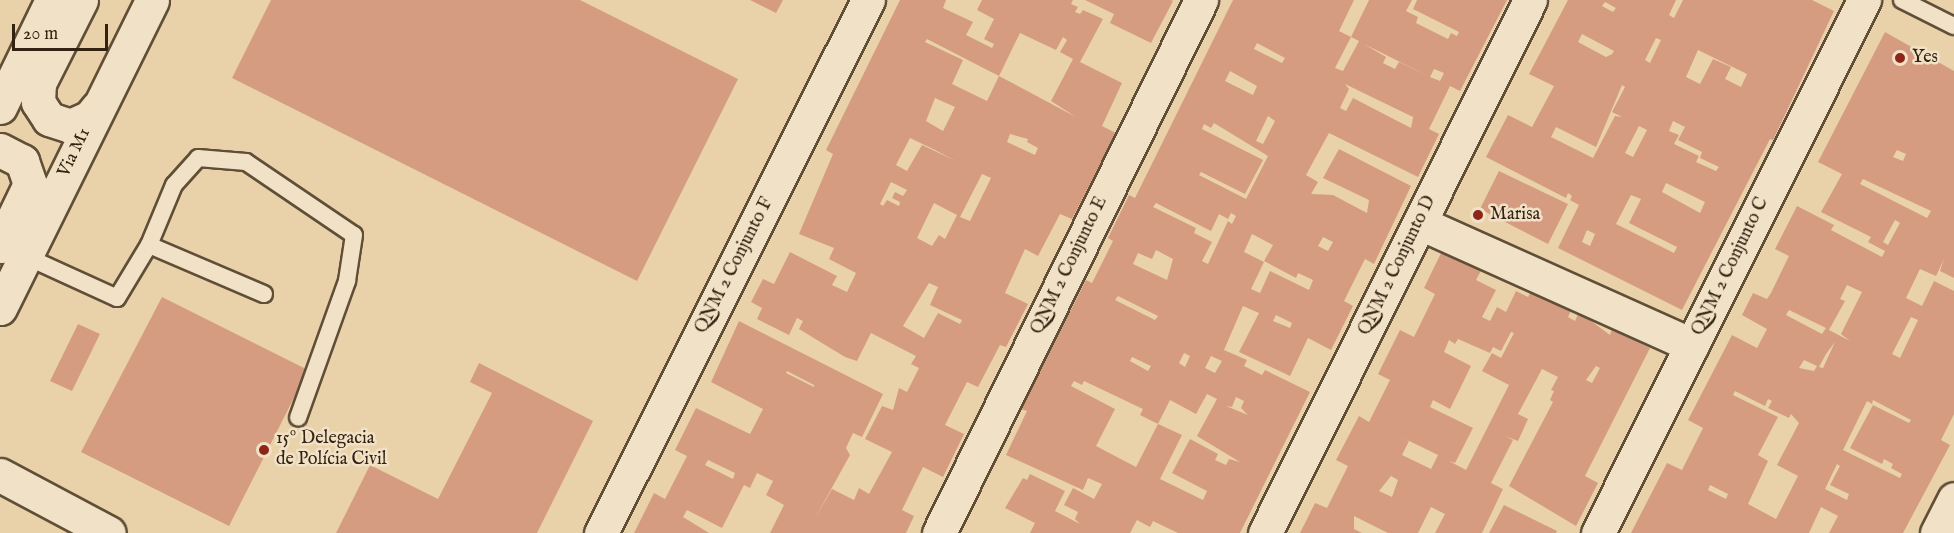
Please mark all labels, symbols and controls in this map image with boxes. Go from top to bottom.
scale bar [15,12,111,50]
text: 20 m [23,23,58,46]
place label: Yes [1912,47,1938,69]
marker: Yes [1893,51,1907,65]
street label: Via M1 [54,125,96,181]
street label: QNM 2 Conjunto D [1355,193,1441,339]
street label: QNM 2 Conjunto F [691,194,779,338]
street label: QNM 2 Conjunto E [1027,194,1113,338]
street label: QNM 2 Conjunto C [1688,194,1774,340]
place label: Marisa [1490,204,1540,226]
marker: Marisa [1471,208,1485,222]
place label: 15º Delegacia de Polícia Civil [276,429,387,472]
marker: 15º Delegacia de Polícia Civil [257,443,271,457]

